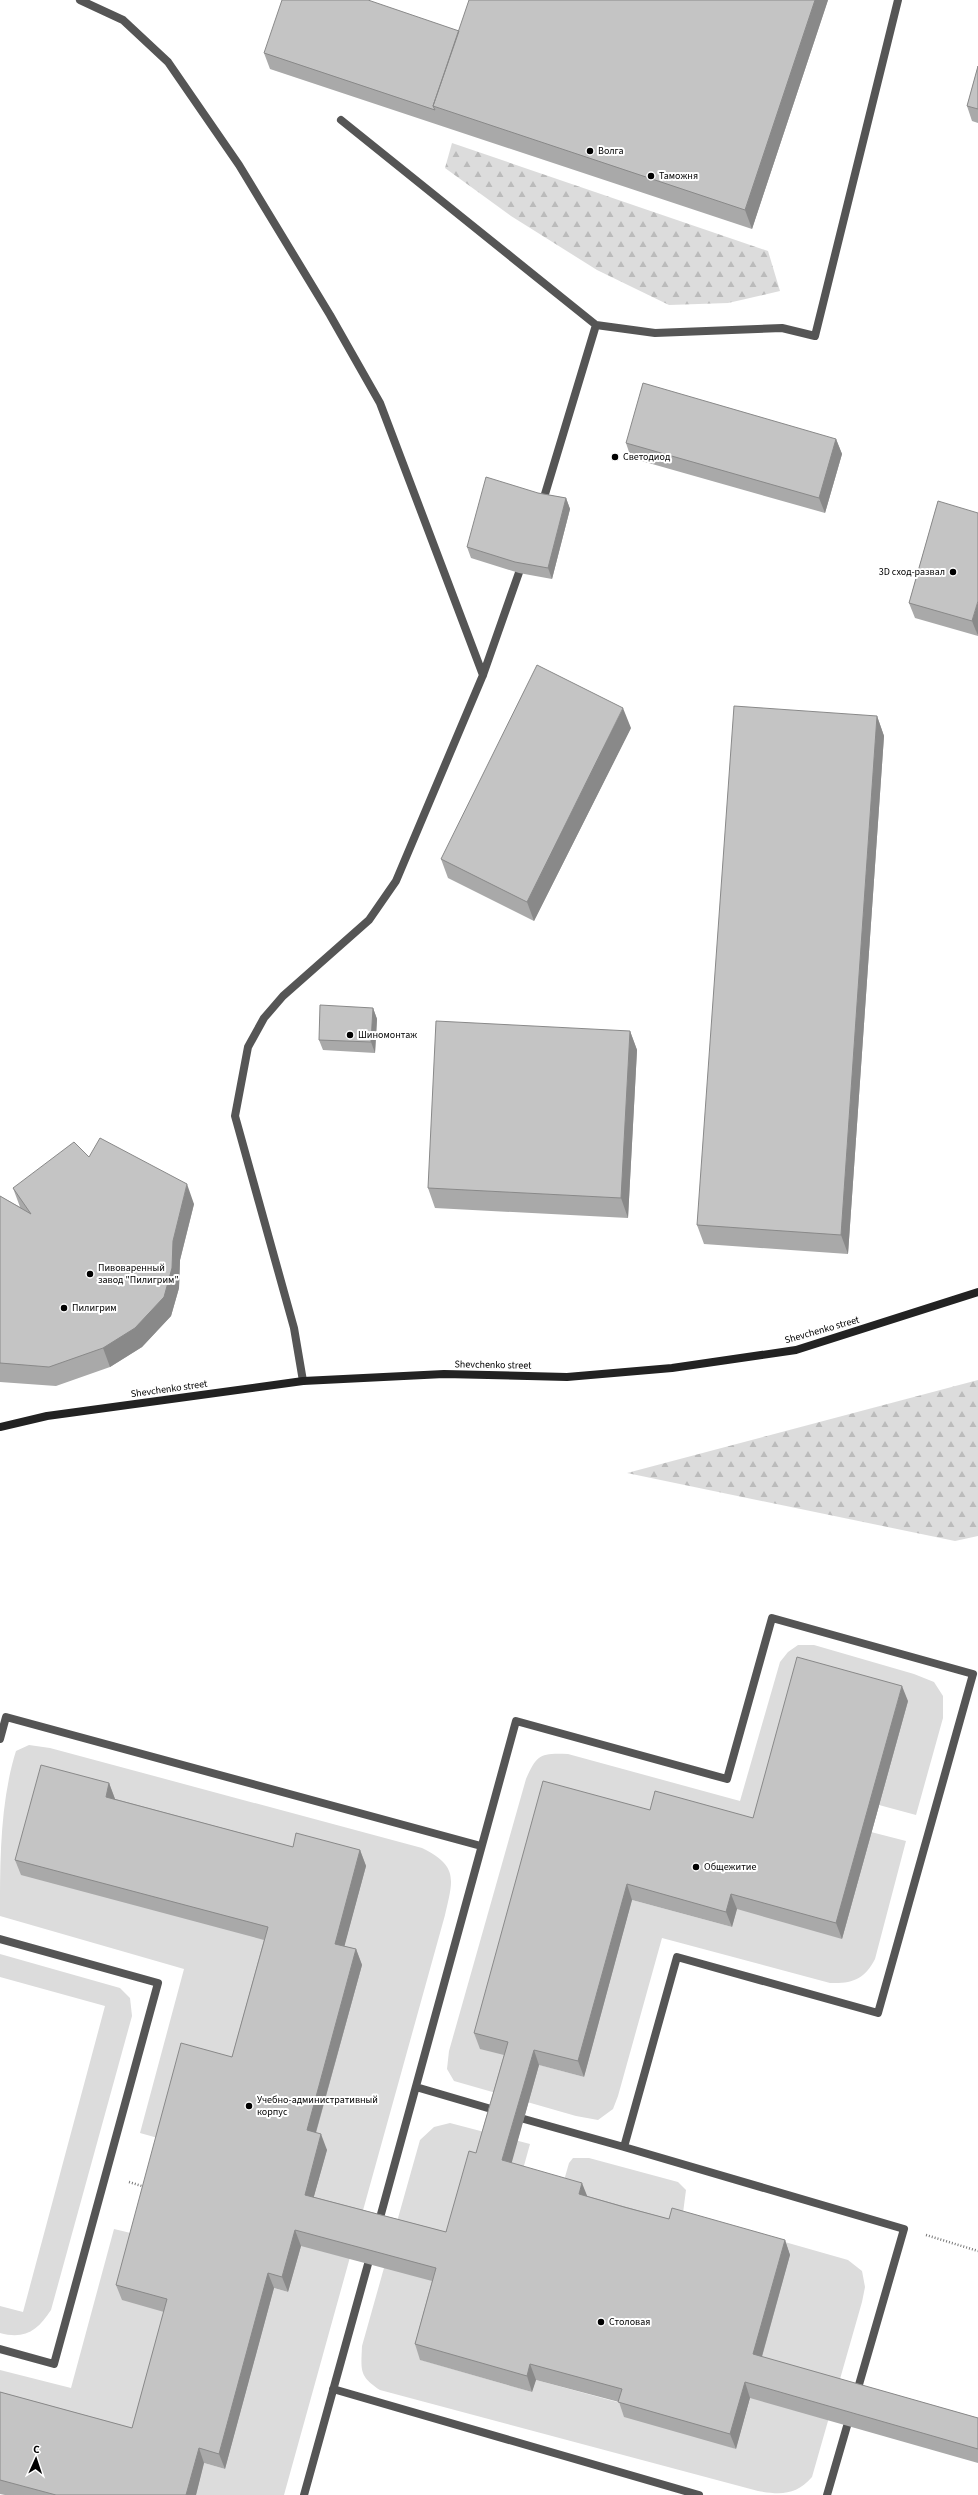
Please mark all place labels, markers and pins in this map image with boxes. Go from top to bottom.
place label: Волга [598,144,623,158]
marker: Волга [585,146,595,156]
place label: Таможня [659,169,698,183]
marker: Таможня [646,171,656,181]
place label: Светодиод [623,450,671,464]
marker: Светодиод [610,452,620,462]
place label: 3D сход-развал [879,565,945,579]
marker: 3D сход-развал [948,567,958,577]
place label: Шиномонтаж [358,1028,417,1042]
marker: Шиномонтаж [345,1030,355,1040]
place label: Пивоваренный завод "Пилигрим" [98,1261,179,1287]
marker: Пивоваренный завод "Пилигрим" [85,1269,95,1279]
place label: Пилигрим [72,1301,117,1315]
marker: Пилигрим [59,1303,69,1313]
place label: Общежитие [704,1860,756,1874]
marker: Общежитие [691,1862,701,1872]
place label: Учебно-административный корпус [257,2093,378,2119]
marker: Учебно-административный корпус [244,2101,254,2111]
place label: Столовая [609,2315,650,2329]
marker: Столовая [596,2317,606,2327]

